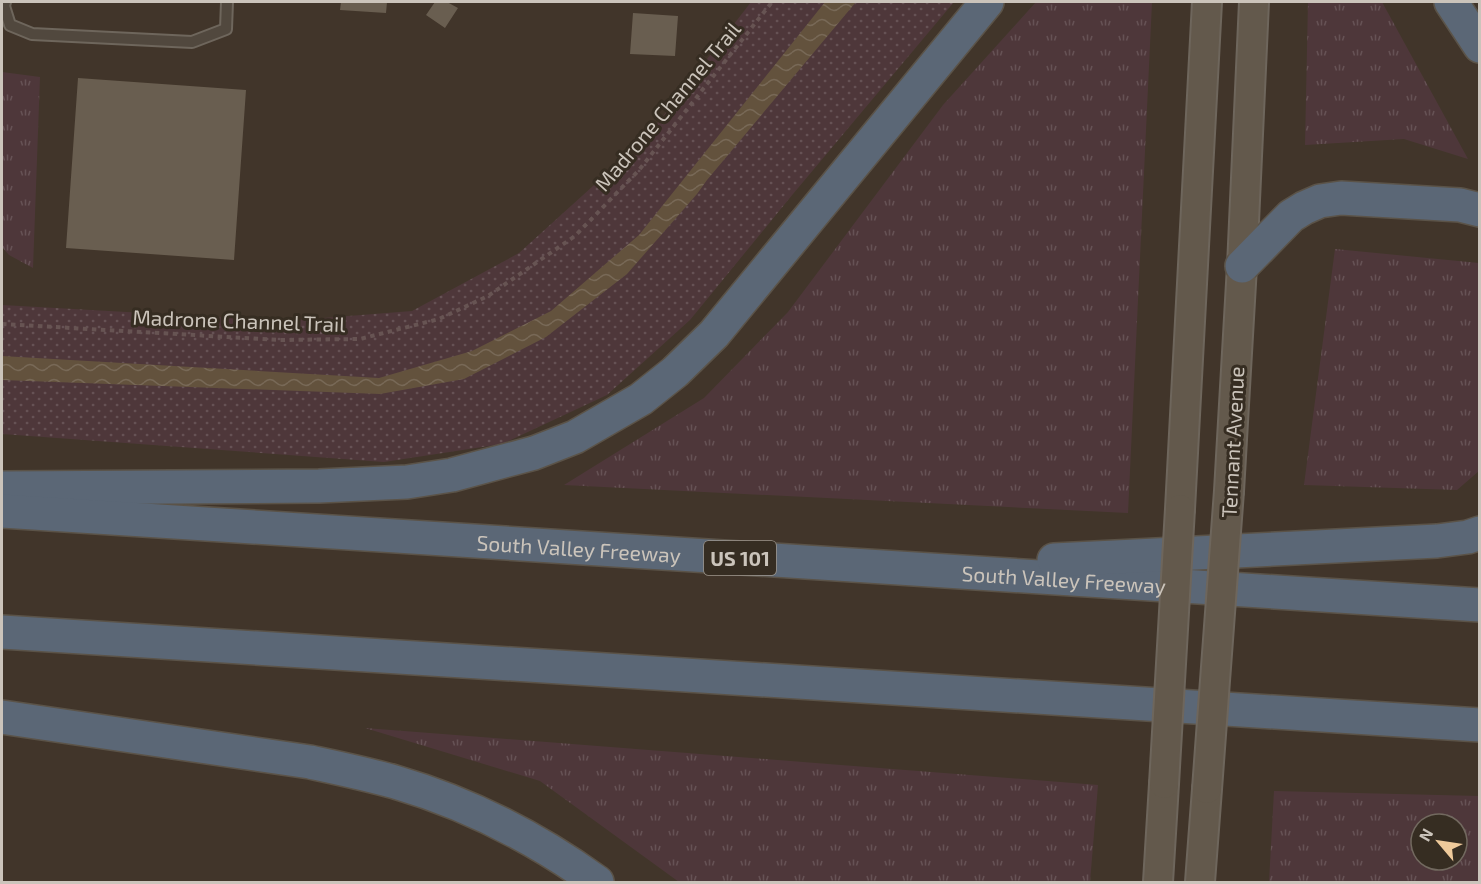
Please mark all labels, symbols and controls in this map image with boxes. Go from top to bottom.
street label: Madrone Channel Trail [589,16,746,196]
street label: Madrone Channel Trail [132,304,347,336]
street label: Tennant Avenue [1216,366,1248,518]
street label: South Valley Freeway [476,529,682,567]
road number: US 101 [704,541,776,575]
street label: South Valley Freeway [961,560,1167,597]
north arrow [1409,812,1469,872]
text: N [1414,825,1437,844]

